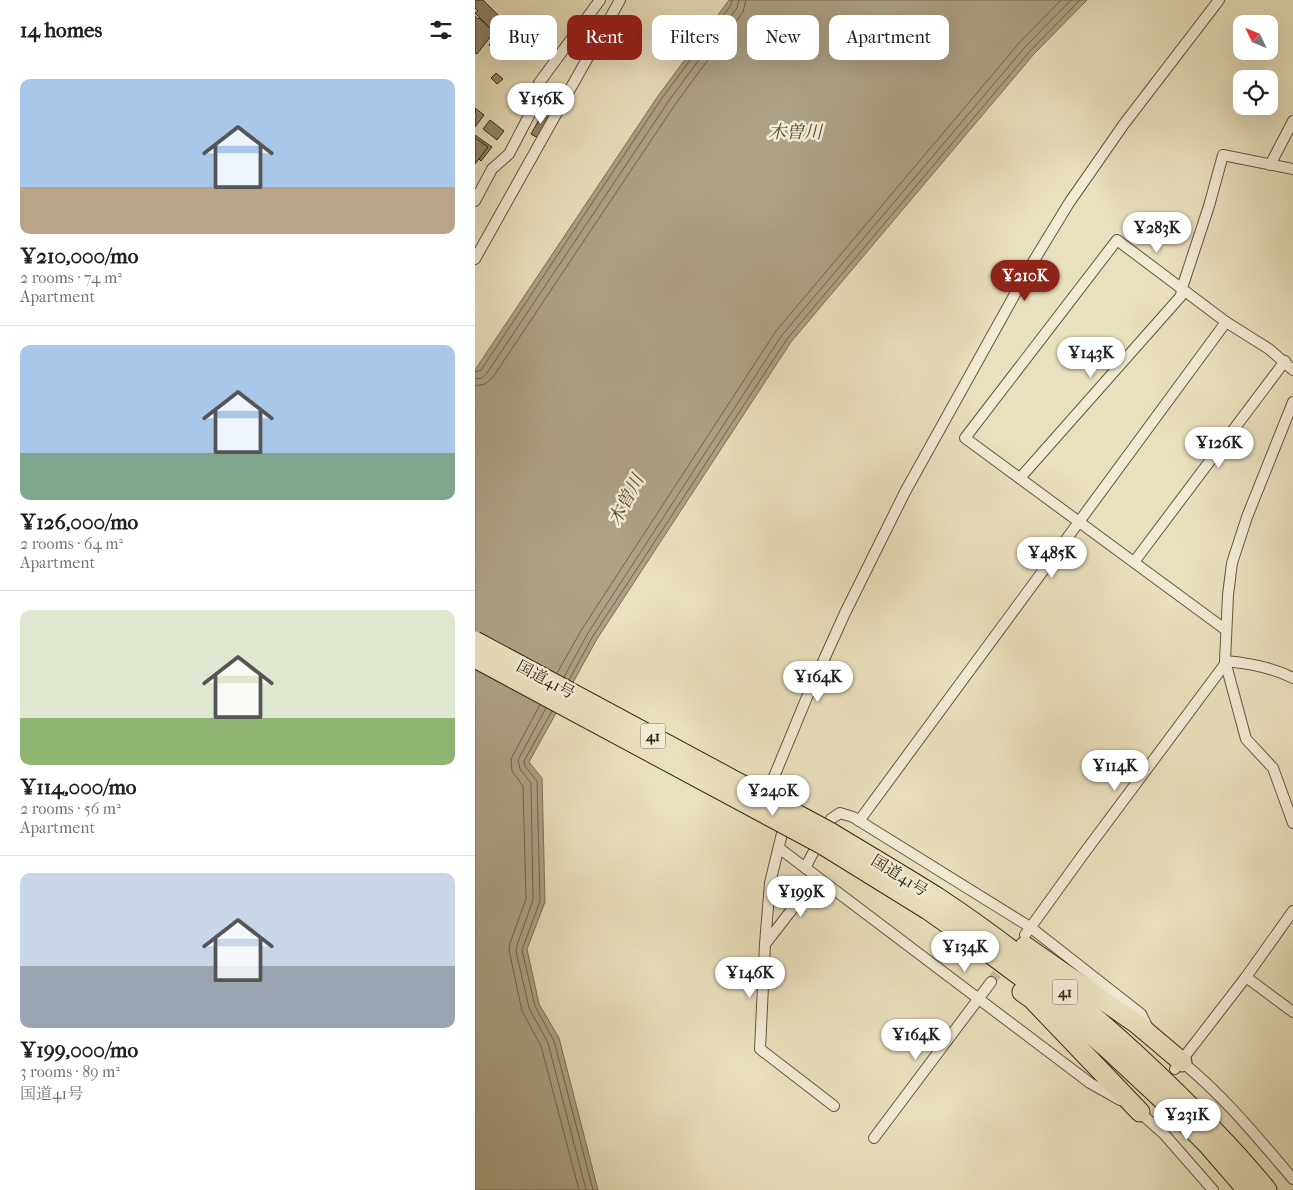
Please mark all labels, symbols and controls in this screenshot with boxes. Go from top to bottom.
chip: Buy [490,15,557,60]
chip: Rent [567,15,642,60]
chip: Filters [652,15,737,60]
chip: New [747,15,819,60]
chip: Apartment [829,15,949,60]
north arrow [1233,15,1277,60]
map controls [1233,15,1278,115]
icon: filters [427,16,455,44]
text: 14 homes [20,18,102,42]
button: locate [1233,70,1278,115]
pin: ¥156K [506,82,576,125]
text: ¥156K [518,89,564,108]
icon: home [193,112,283,202]
water label: 木曽川 [768,122,824,143]
pin: ¥283K [1122,212,1192,254]
text: ¥283K [1134,218,1180,237]
text: ¥210,000/mo [20,244,138,268]
pin: ¥210K [990,260,1060,302]
text: ¥210K [1002,266,1048,285]
text: 2 rooms · 74 m² [20,268,122,287]
text: Apartment [20,287,95,306]
pin: ¥143K [1056,336,1126,379]
text: ¥143K [1068,343,1114,362]
icon: home [193,377,283,467]
pin: ¥126K [1184,426,1254,469]
text: ¥126K [1196,433,1242,452]
water label: 木曽川 [604,470,649,529]
text: ¥126,000/mo [20,510,138,534]
text: 2 rooms · 64 m² [20,534,123,553]
pin: ¥485K [1017,536,1087,579]
text: ¥485K [1028,543,1076,562]
text: Apartment [20,553,95,572]
icon: home [193,642,283,732]
street label: 国道41号 [513,656,578,703]
pin: ¥164K [783,660,853,703]
text: ¥164K [794,667,842,686]
road number: 41 [641,724,665,748]
pin: ¥114K [1080,750,1150,792]
text: ¥114K [1093,756,1137,775]
pin: ¥240K [738,774,808,817]
text: ¥114,000/mo [20,775,137,799]
text: ¥240K [748,781,798,800]
text: 2 rooms · 56 m² [20,799,121,818]
text: Apartment [20,818,95,837]
street label: 国道41号 [868,851,932,900]
pin: ¥199K [766,876,836,918]
text: ¥199K [778,882,824,901]
icon: home [193,905,283,995]
pin: ¥134K [930,930,1000,973]
text: ¥134K [942,937,988,956]
pin: ¥146K [715,956,785,999]
text: ¥146K [726,963,774,982]
road number: 41 [1053,980,1077,1004]
pin: ¥164K [881,1018,951,1061]
text: ¥164K [892,1025,940,1044]
text: ¥199,000/mo [20,1038,138,1062]
text: 3 rooms · 89 m² [20,1062,120,1081]
text: 国道41号 [20,1084,83,1103]
pin: ¥231K [1152,1098,1222,1141]
text: ¥231K [1165,1105,1209,1124]

